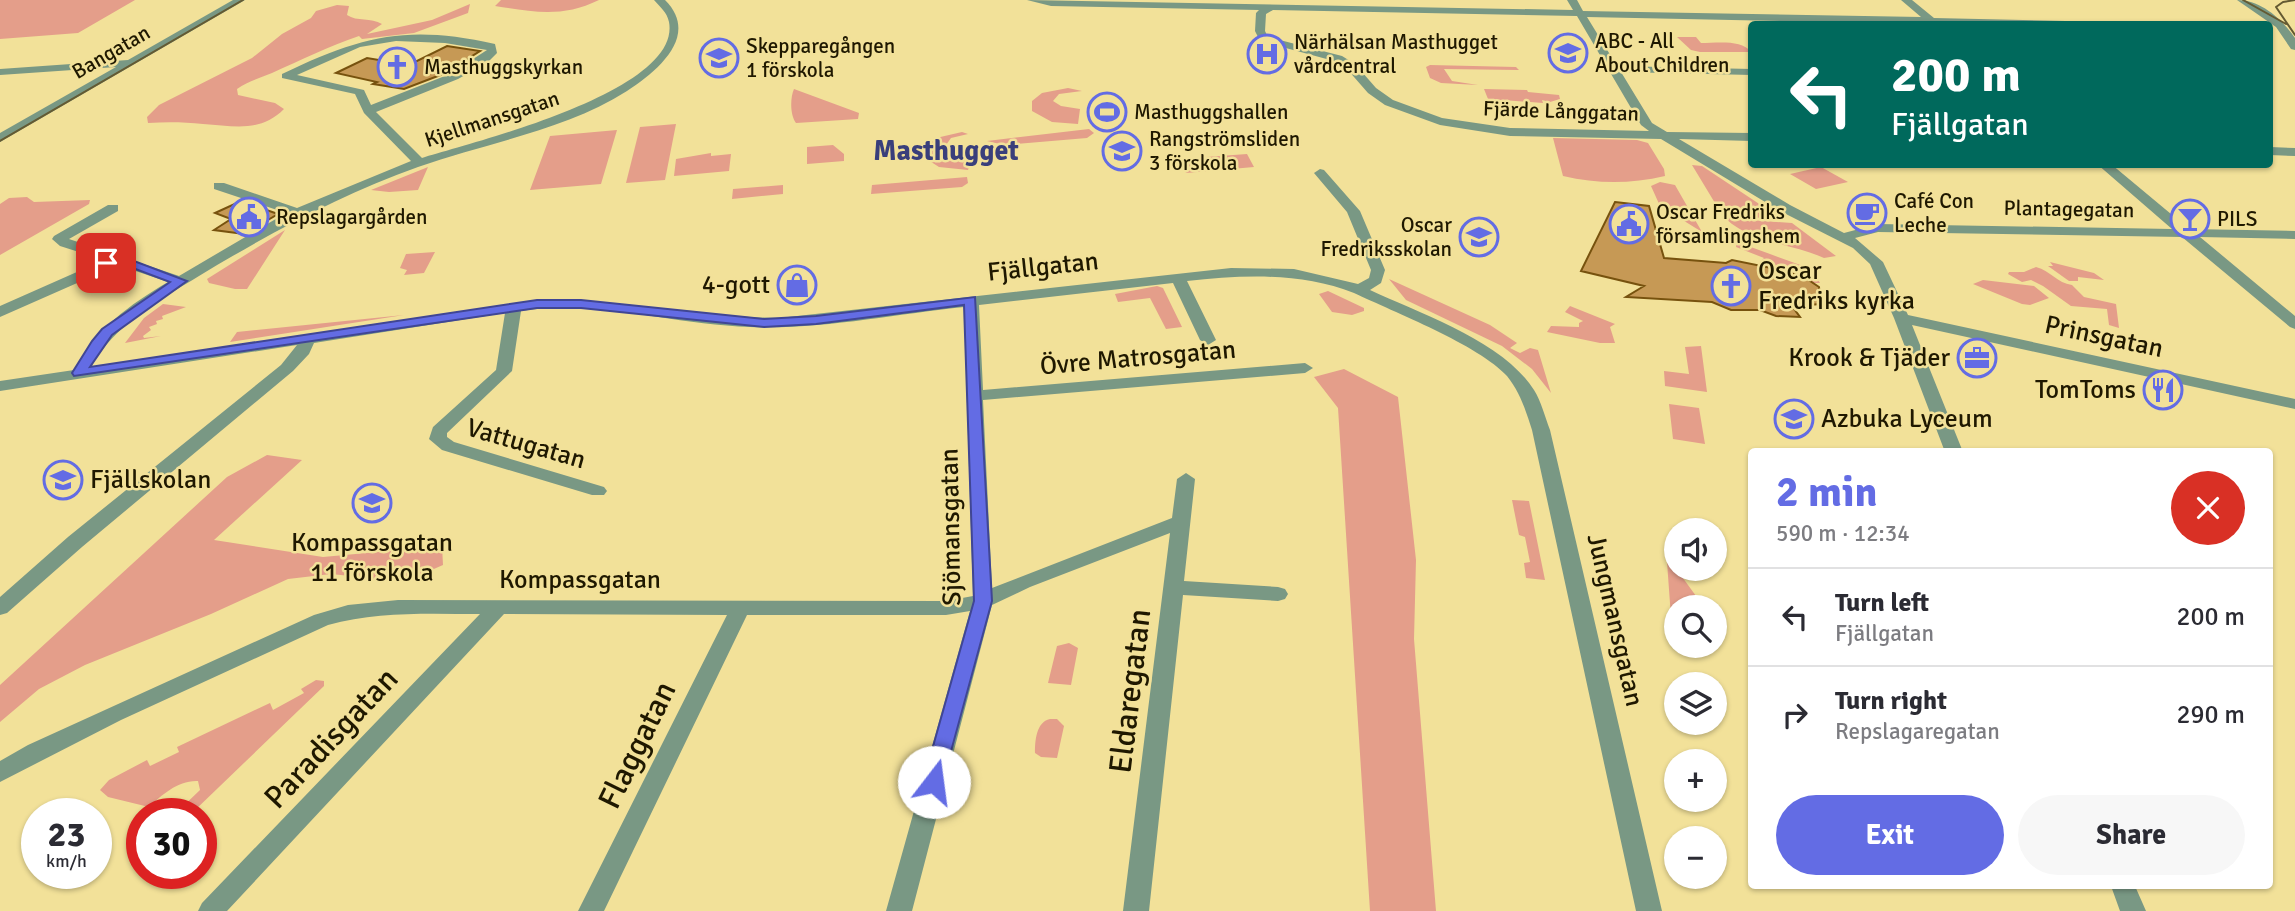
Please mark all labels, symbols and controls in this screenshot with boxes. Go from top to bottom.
street label: Bangatan [67,19,155,85]
place label: ABC - All About Children [1595,28,1730,78]
place label: Närhälsan Masthugget vårdcentral [1294,29,1498,79]
school or university icon: ABC - All About Children [1547,32,1589,74]
place label: Skepparegången 1 förskola [746,33,895,83]
hospital icon: Närhälsan Masthugget vårdcentral [1246,33,1288,75]
school or university icon: Skepparegången 1 förskola [698,37,740,79]
text: 200 m [1891,45,2021,105]
church icon: Masthuggskyrkan [376,46,418,88]
icon: left [1776,49,1867,140]
place label: Masthuggskyrkan [424,54,583,80]
street label: Kjellmansgatan [421,85,563,153]
sports icon: Masthuggshallen [1086,91,1128,133]
street label: Fjärde Långgatan [1483,95,1639,127]
place label: Masthuggshallen [1134,99,1288,125]
text: Fjällgatan [1891,105,2029,144]
place label: Rangströmsliden 3 förskola [1149,126,1300,176]
school or university icon: Rangströmsliden 3 förskola [1101,130,1143,172]
district label: Masthugget [873,134,1019,168]
place label: Café Con Leche [1894,188,1974,238]
cafe icon: Café Con Leche [1846,192,1888,234]
street label: Plantagegatan [2003,195,2135,223]
public building icon: Repslagargården [228,196,270,238]
bar icon: PILS [2169,198,2211,240]
place label: Oscar Fredriks församlingshem [1656,199,1800,249]
public building icon: Oscar Fredriks församlingshem [1608,203,1650,245]
place label: Repslagargården [276,204,428,230]
place label: PILS [2217,206,2258,232]
place label: Oscar Fredriksskolan [1321,212,1452,262]
school or university icon: Oscar Fredriksskolan [1458,216,1500,258]
pin [76,233,136,293]
icon: arrive [87,244,125,282]
street label: Fjällgatan [986,245,1100,289]
place label: Oscar Fredriks kyrka [1758,255,1915,317]
shop icon: 4-gott [776,264,818,306]
church icon: Oscar Fredriks kyrka [1710,265,1752,307]
place label: 4-gott [702,269,770,301]
street label: Prinsgatan [2042,309,2166,365]
street label: Övre Matrosgatan [1039,333,1237,383]
office icon: Krook & Tjäder [1956,337,1998,379]
place label: Krook & Tjäder [1788,342,1950,374]
restaurant icon: TomToms [2142,369,2184,411]
place label: TomToms [2035,374,2136,406]
school or university icon: Azbuka Lyceum [1773,398,1815,440]
place label: Azbuka Lyceum [1821,403,1993,435]
street label: Vattugatan [463,412,589,476]
street label: Sjömansgatan [934,448,968,606]
school or university icon: Fjällskolan [42,459,84,501]
place label: Fjällskolan [90,464,211,496]
text: 2 min [1776,467,1877,518]
button: close [2171,471,2245,545]
school or university icon: Kompassgatan 11 förskola [351,482,393,524]
map controls [1664,518,1727,889]
button: sound [1664,518,1727,581]
text: 590 m · 12:34 [1776,519,1910,548]
place label: Kompassgatan 11 förskola [291,527,453,589]
street label: Jungmansgatan [1580,530,1650,710]
street label: Kompassgatan [499,564,661,596]
text: Turn left [1835,587,1929,619]
button: search [1664,595,1727,658]
icon: left [1776,598,1814,636]
text: 200 m [2176,601,2245,633]
street label: Eldaregatan [1101,607,1159,775]
text: Fjällgatan [1835,619,1934,648]
street label: Paradisgatan [256,659,406,817]
button: layers [1664,672,1727,735]
street label: Flaggatan [589,675,685,815]
text: Turn right [1835,685,1947,717]
icon: right [1776,696,1814,734]
text: 290 m [2176,699,2245,731]
text: Repslagaregatan [1835,717,2000,746]
position arrow [897,745,971,819]
button: + [1664,749,1727,812]
button: Exit [1776,795,2004,875]
button: Share [2018,795,2245,875]
speed limit sign: 30 [126,798,217,889]
text: 23 [48,813,85,856]
button: − [1664,826,1727,889]
text: km/h [46,850,87,872]

